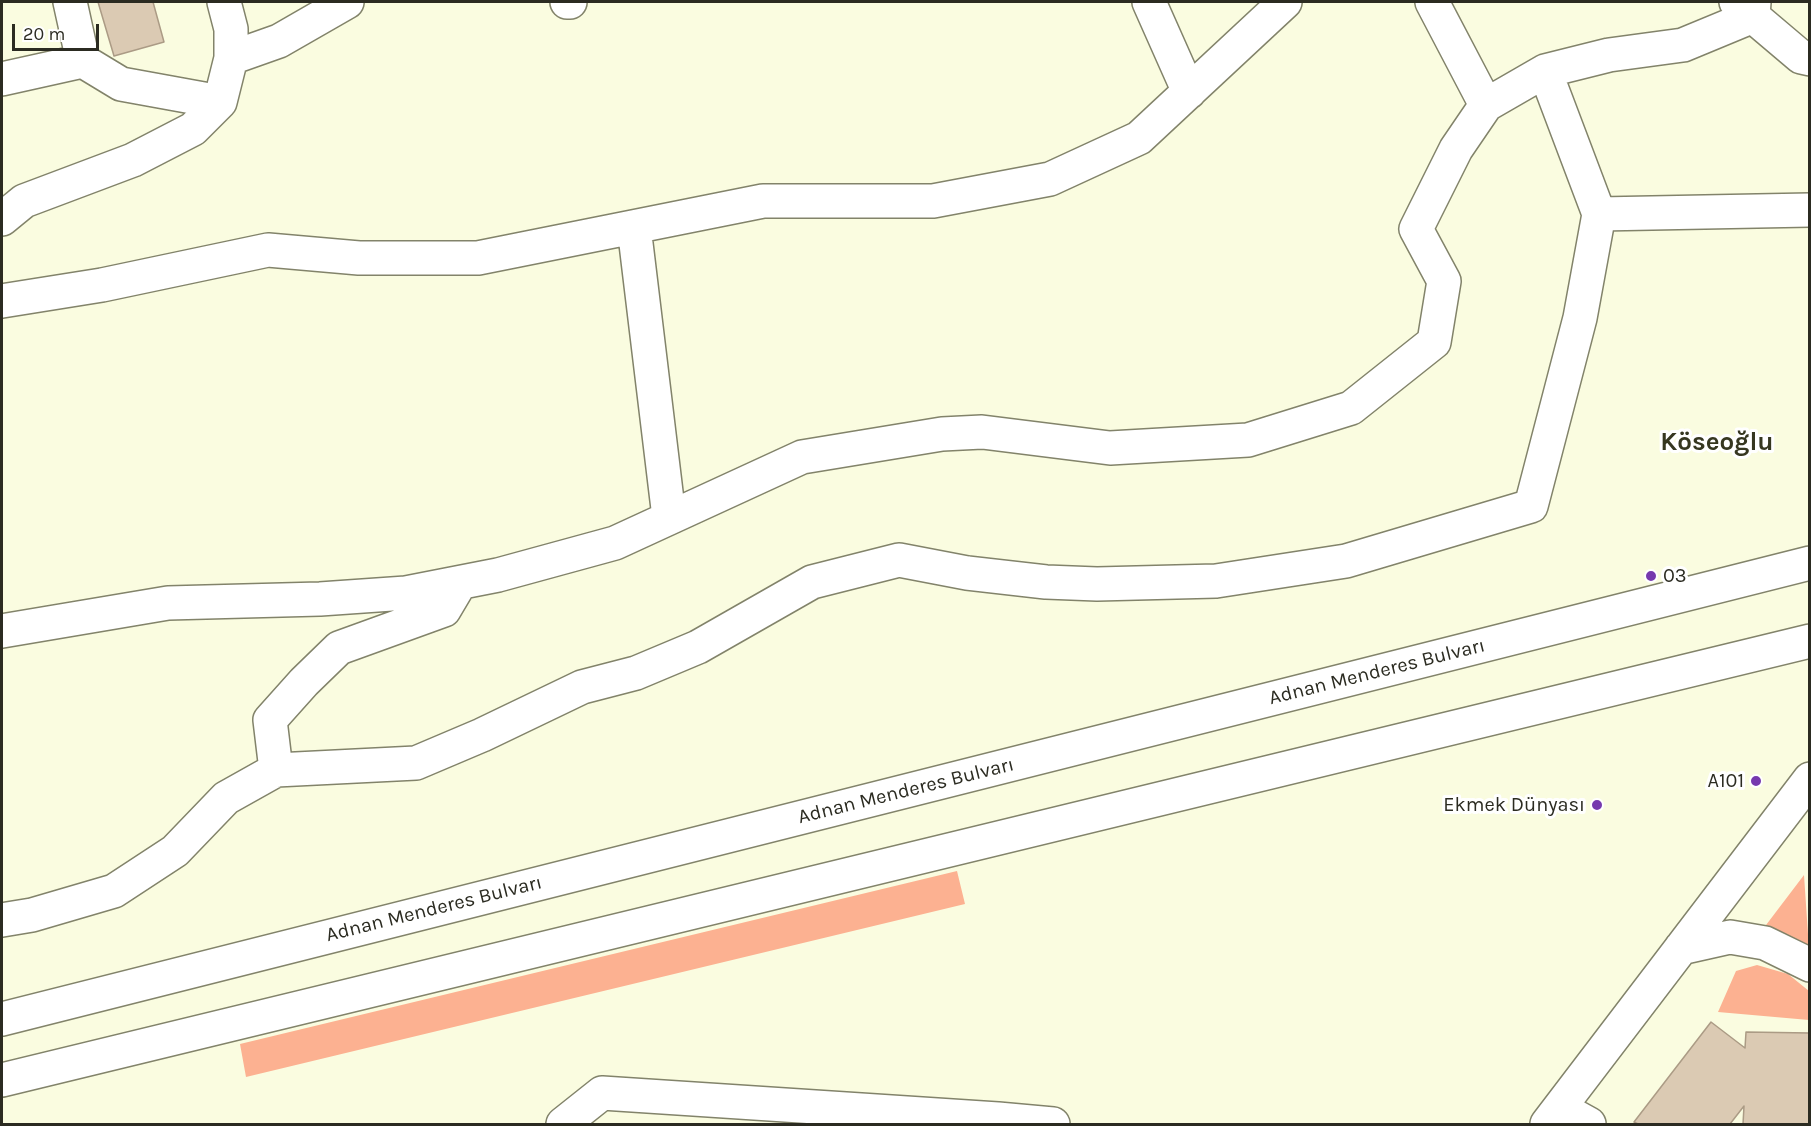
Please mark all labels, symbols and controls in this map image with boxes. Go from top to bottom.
scale bar [15,12,102,50]
text: 20 m [23,23,65,45]
district label: Köseoğlu [1660,427,1774,459]
place label: 03 [1663,564,1687,588]
marker: 03 [1644,569,1658,583]
street label: Adnan Menderes Bulvarı [1266,634,1488,710]
street label: Adnan Menderes Bulvarı [795,753,1017,829]
place label: A101 [1707,769,1744,793]
marker: A101 [1749,774,1763,788]
place label: Ekmek Dünyası [1443,793,1585,817]
marker: Ekmek Dünyası [1590,798,1604,812]
street label: Adnan Menderes Bulvarı [323,871,545,947]

